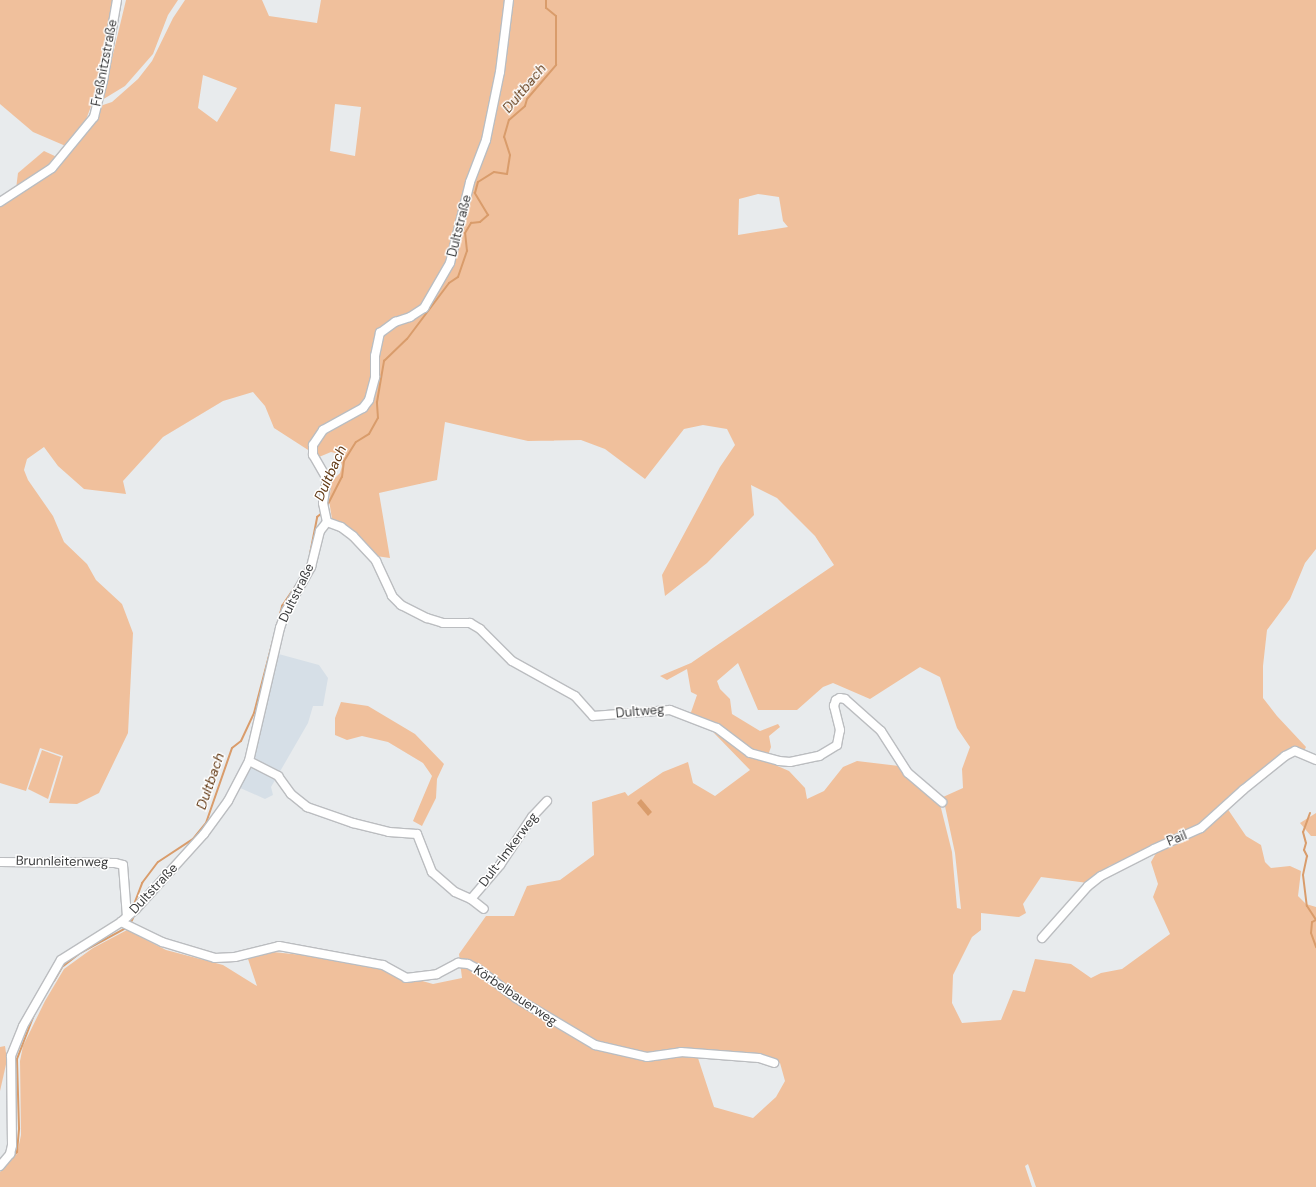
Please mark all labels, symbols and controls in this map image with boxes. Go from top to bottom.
street label: Freßnitzstraße [89,18,121,108]
water label: Dultbach [499,60,549,116]
street label: Dultstraße [445,193,475,259]
water label: Dultbach [310,443,350,503]
street label: Dultstraße [276,561,318,625]
street label: Dultweg [615,702,665,722]
water label: Dultbach [192,750,228,812]
street label: Dult-Imkerweg [476,810,542,890]
street label: Pail [1165,828,1189,850]
street label: Brunnleitenweg [16,853,108,871]
street label: Dultstraße [127,860,181,918]
street label: Körbelbauerweg [470,962,560,1030]

